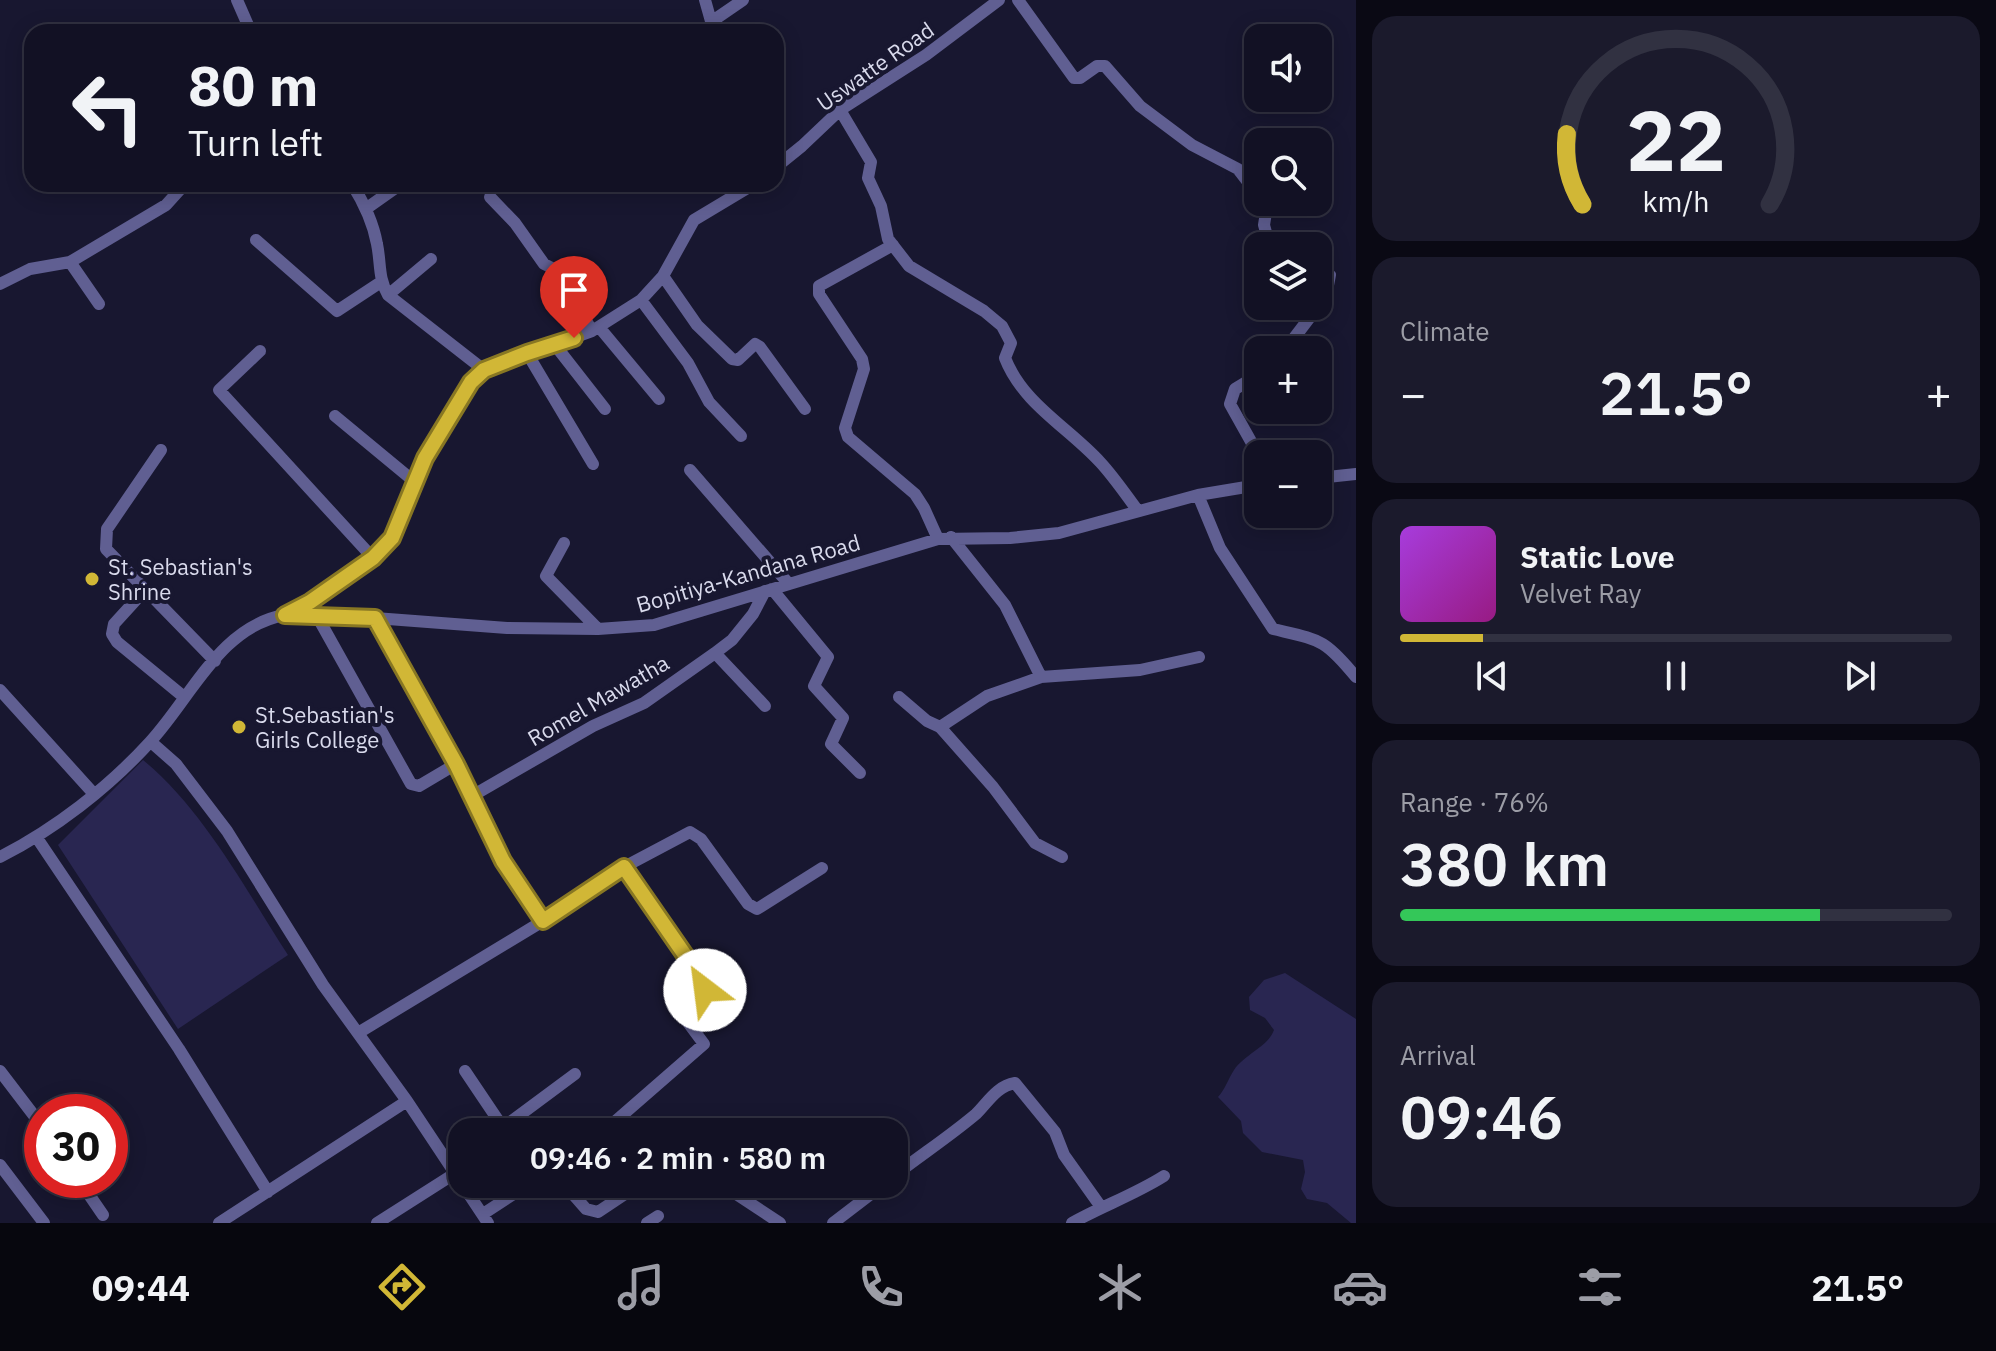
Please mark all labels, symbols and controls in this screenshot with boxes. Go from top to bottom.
street label: Uswatte Road [811,15,939,117]
map controls [1244,24,1332,528]
button: sound [1244,24,1332,112]
text: 80 m [188,49,318,121]
icon: left [56,56,160,160]
text: 22 [1626,85,1726,193]
text: Turn left [188,119,323,166]
button: search [1244,128,1332,216]
text: km/h [1642,183,1710,220]
button: layers [1244,232,1332,320]
pin [540,256,608,338]
icon: arrive [552,268,596,312]
text: Climate [1400,314,1490,348]
button: + [1244,336,1332,424]
text: 21.5° [1599,353,1753,432]
text: − [1400,365,1426,422]
text: + [1926,365,1952,422]
button: − [1244,440,1332,528]
street label: Bopitiya-Kandana Road [633,527,863,619]
text: Static Love [1520,537,1675,576]
place label: St. Sebastian's Shrine [108,552,253,606]
marker: St. Sebastian's Shrine [83,570,101,588]
text: Velvet Ray [1520,576,1641,610]
street label: Romel Mawatha [522,648,674,752]
icon: previous [1470,654,1514,698]
icon: pause [1654,654,1698,698]
icon: next [1838,654,1882,698]
place label: St.Sebastian's Girls College [255,700,395,754]
marker: St.Sebastian's Girls College [230,718,248,736]
text: Range · 76% [1400,785,1549,819]
text: 380 km [1400,824,1609,903]
position arrow [663,948,747,1032]
text: Arrival [1400,1038,1476,1072]
text: 09:46 [1400,1077,1563,1156]
speed limit sign: 30 [24,1094,128,1198]
text: 09:46 · 2 min · 580 m [530,1138,826,1177]
icon: directions [374,1259,430,1315]
icon: music [613,1259,669,1315]
icon: phone [853,1259,909,1315]
icon: climate [1092,1259,1148,1315]
icon: car [1332,1259,1388,1315]
icon: filters [1572,1259,1628,1315]
text: 09:44 [92,1264,190,1311]
text: 21.5° [1811,1264,1904,1311]

